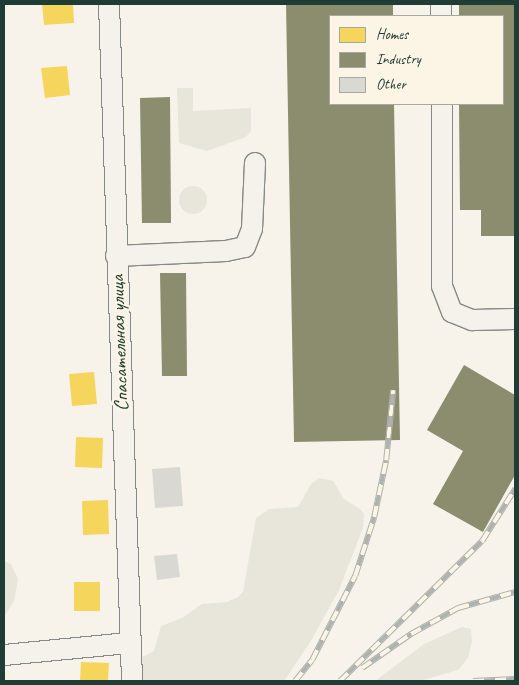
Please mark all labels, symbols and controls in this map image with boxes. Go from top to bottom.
legend [329,15,504,105]
text: Homes [376,25,408,44]
text: Industry [376,50,421,69]
text: Other [376,75,406,94]
street label: Спасательная улица [105,274,133,412]

